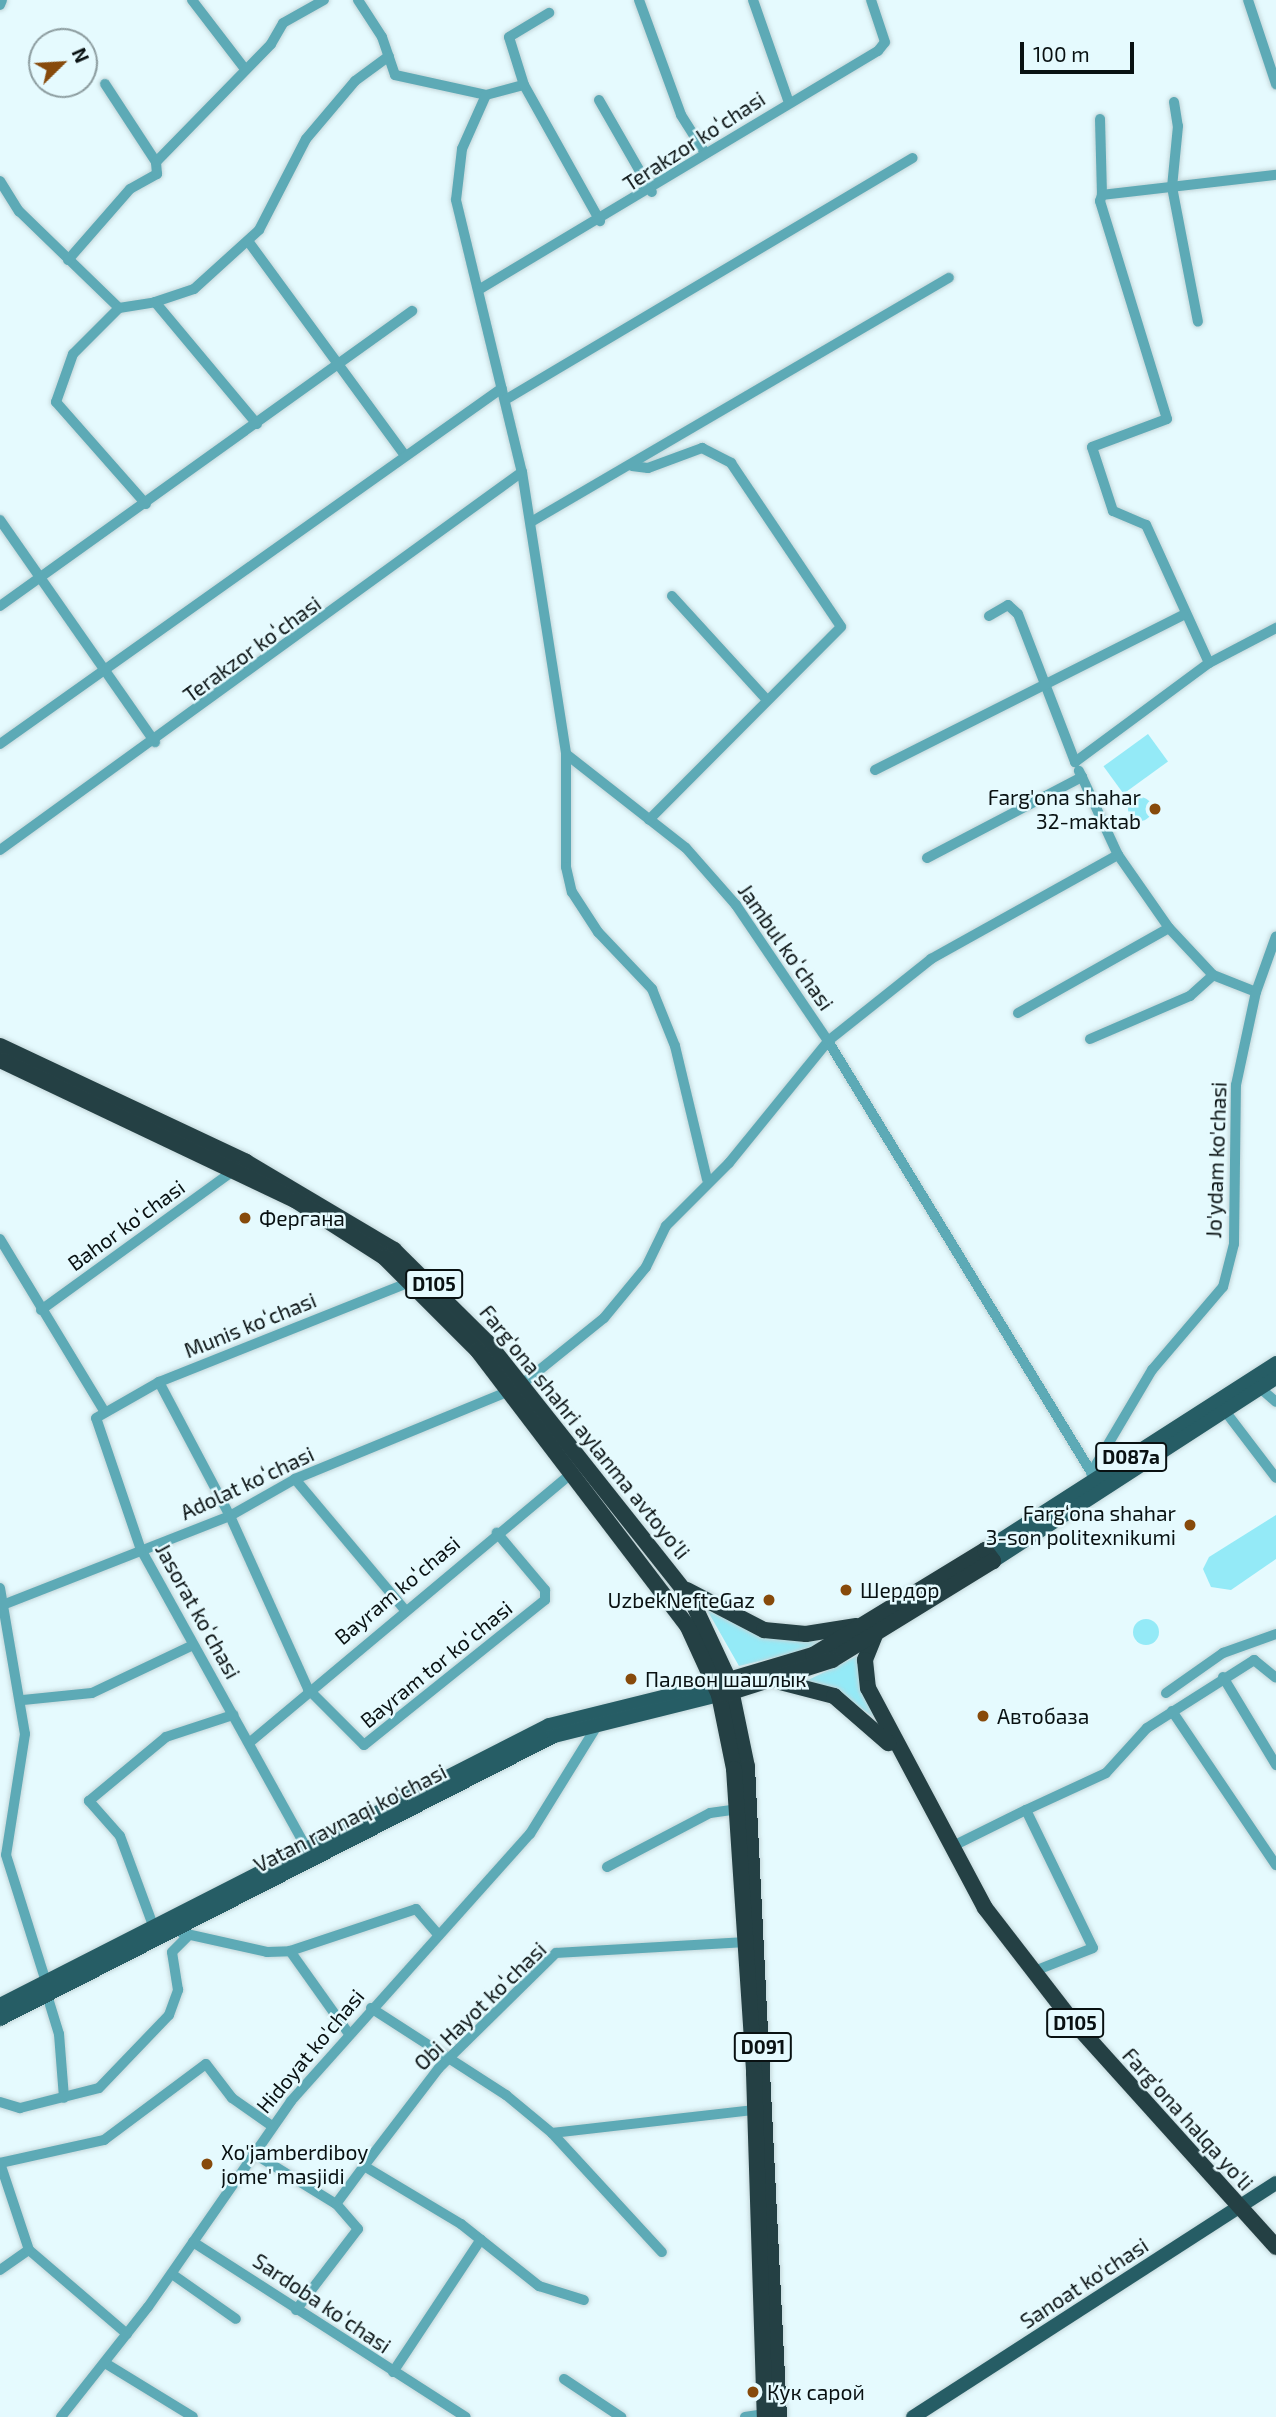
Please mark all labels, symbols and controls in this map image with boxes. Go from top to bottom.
north arrow [28,28,98,98]
scale bar [1024,28,1138,72]
text: 100 m [1033,41,1090,66]
text: N [68,44,94,66]
street label: Terakzor koʻchasi [618,86,770,196]
street label: Terakzor koʻchasi [178,590,326,708]
place label: Farg'ona shahar 32-maktab [988,784,1141,834]
marker: Farg'ona shahar 32-maktab [1147,801,1163,817]
street label: Jambul koʻchasi [733,879,839,1015]
street label: Jo'ydam ko'chasi [1201,1081,1231,1239]
street label: Bahor koʻchasi [62,1174,190,1276]
place label: Фергана [259,1205,345,1231]
marker: Фергана [237,1210,253,1226]
road number: D105 [404,1268,464,1300]
street label: Munis koʻchasi [180,1287,320,1363]
street label: Farg‘ona shahri aylanma avtoyo‘li [475,1300,695,1564]
street label: Adolat koʻchasi [176,1441,318,1525]
road number: D087a [1094,1442,1168,1472]
place label: Farg‘ona shahar 3-son politexnikumi [986,1500,1176,1550]
marker: Farg‘ona shahar 3-son politexnikumi [1182,1517,1198,1533]
street label: Bayram koʻchasi [329,1530,465,1650]
street label: Jasorat koʻchasi [150,1539,246,1683]
place label: Шердор [860,1577,940,1603]
marker: Шердор [838,1582,854,1598]
place label: UzbekNefteGaz [608,1587,755,1613]
marker: UzbekNefteGaz [761,1592,777,1608]
street label: Bayram tor koʻchasi [355,1595,517,1733]
place label: Палвон шашлык [645,1666,807,1692]
marker: Палвон шашлык [623,1671,639,1687]
place label: Автобаза [997,1703,1089,1729]
marker: Автобаза [975,1708,991,1724]
street label: Vatan ravnaqi ko'chasi [250,1759,450,1877]
street label: Obi Hayot koʻchasi [409,1937,551,2075]
street label: Hidoyat ko'chasi [251,1984,369,2118]
road number: D105 [1045,2008,1105,2038]
road number: D091 [733,2032,793,2062]
street label: Farg‘ona halqa yo‘li [1117,2042,1259,2196]
place label: Xo'jamberdiboy jome' masjidi [221,2139,368,2189]
marker: Xo'jamberdiboy jome' masjidi [199,2156,215,2172]
street label: Sanoat ko'chasi [1015,2232,1153,2334]
street label: Sardoba koʻchasi [248,2248,396,2358]
place label: Кук сарой [767,2379,865,2405]
marker: Кук сарой [745,2384,761,2400]

